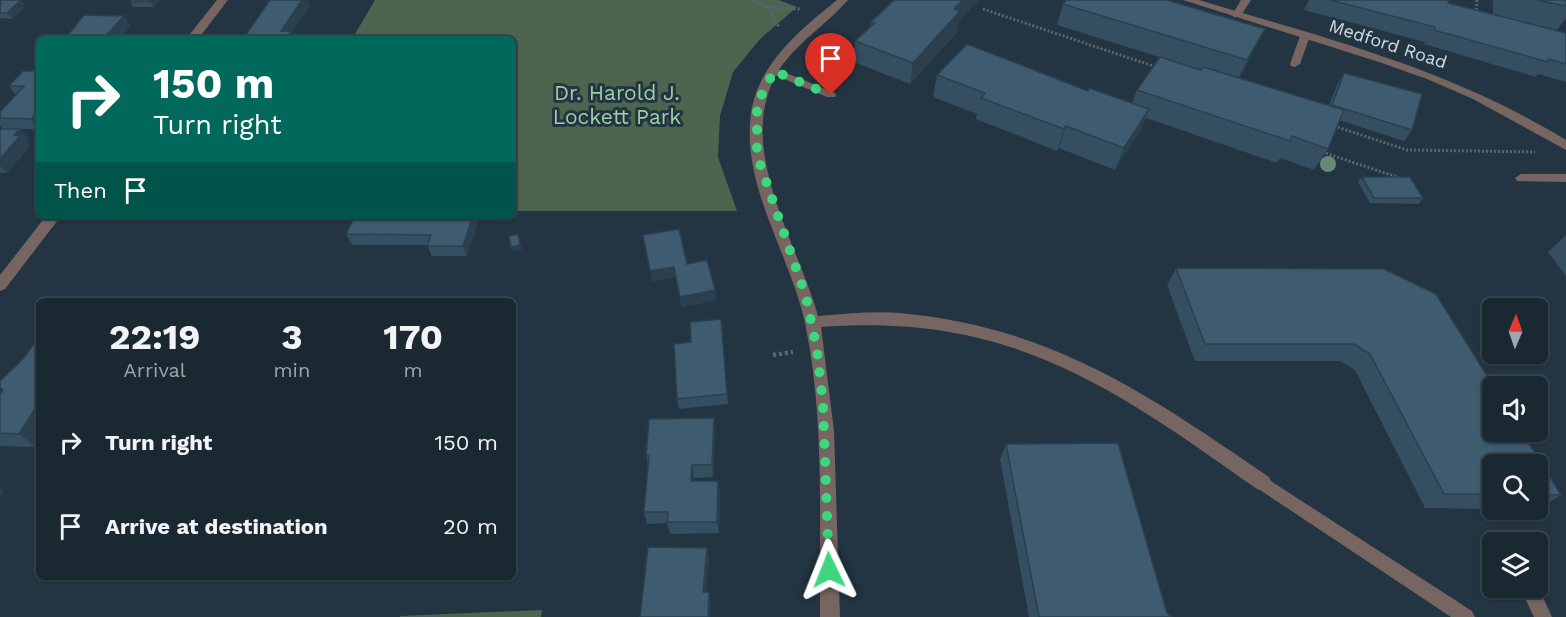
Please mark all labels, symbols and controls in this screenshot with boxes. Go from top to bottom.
street label: Medford Road [1326,15,1450,73]
pin [805,33,856,95]
icon: arrive [814,42,847,75]
text: 150 m [153,59,274,108]
icon: right [54,60,132,138]
park label: Dr. Harold J. Lockett Park [553,80,681,129]
text: Turn right [153,109,282,141]
icon: arrive [119,174,152,207]
text: Then [54,178,107,203]
north arrow [1482,298,1548,364]
map controls [1482,298,1548,598]
text: 22:19 [109,316,201,358]
text: 3 [281,316,303,358]
text: 170 [383,316,443,358]
text: Arrival [124,358,186,382]
text: min [274,358,310,382]
text: m [404,358,423,382]
button: sound [1482,376,1548,442]
icon: right [54,426,87,459]
text: Turn right [105,430,212,455]
text: 150 m [434,430,498,455]
button: search [1482,454,1548,520]
icon: arrive [54,510,87,543]
text: Arrive at destination [105,514,328,539]
text: 20 m [443,514,498,539]
button: layers [1482,532,1548,598]
position arrow [797,538,861,602]

